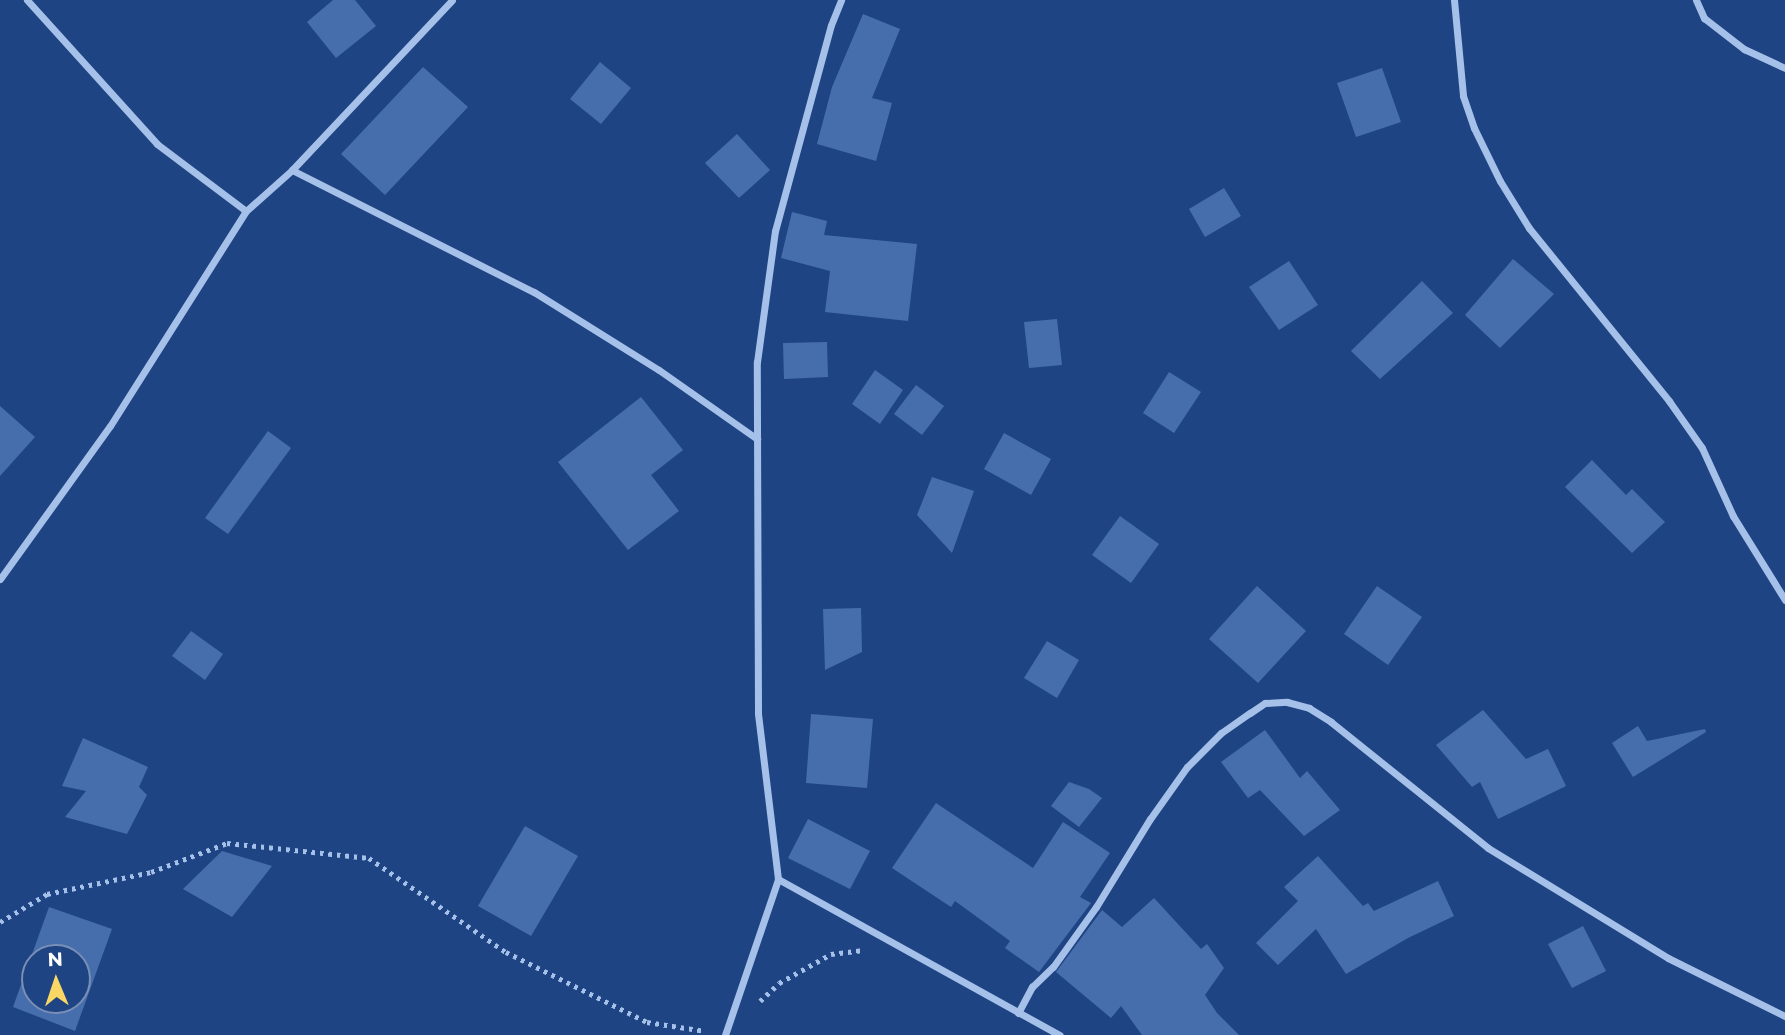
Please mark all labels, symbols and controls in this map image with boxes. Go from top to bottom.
north arrow [21,944,91,1014]
text: N [47,948,63,971]

